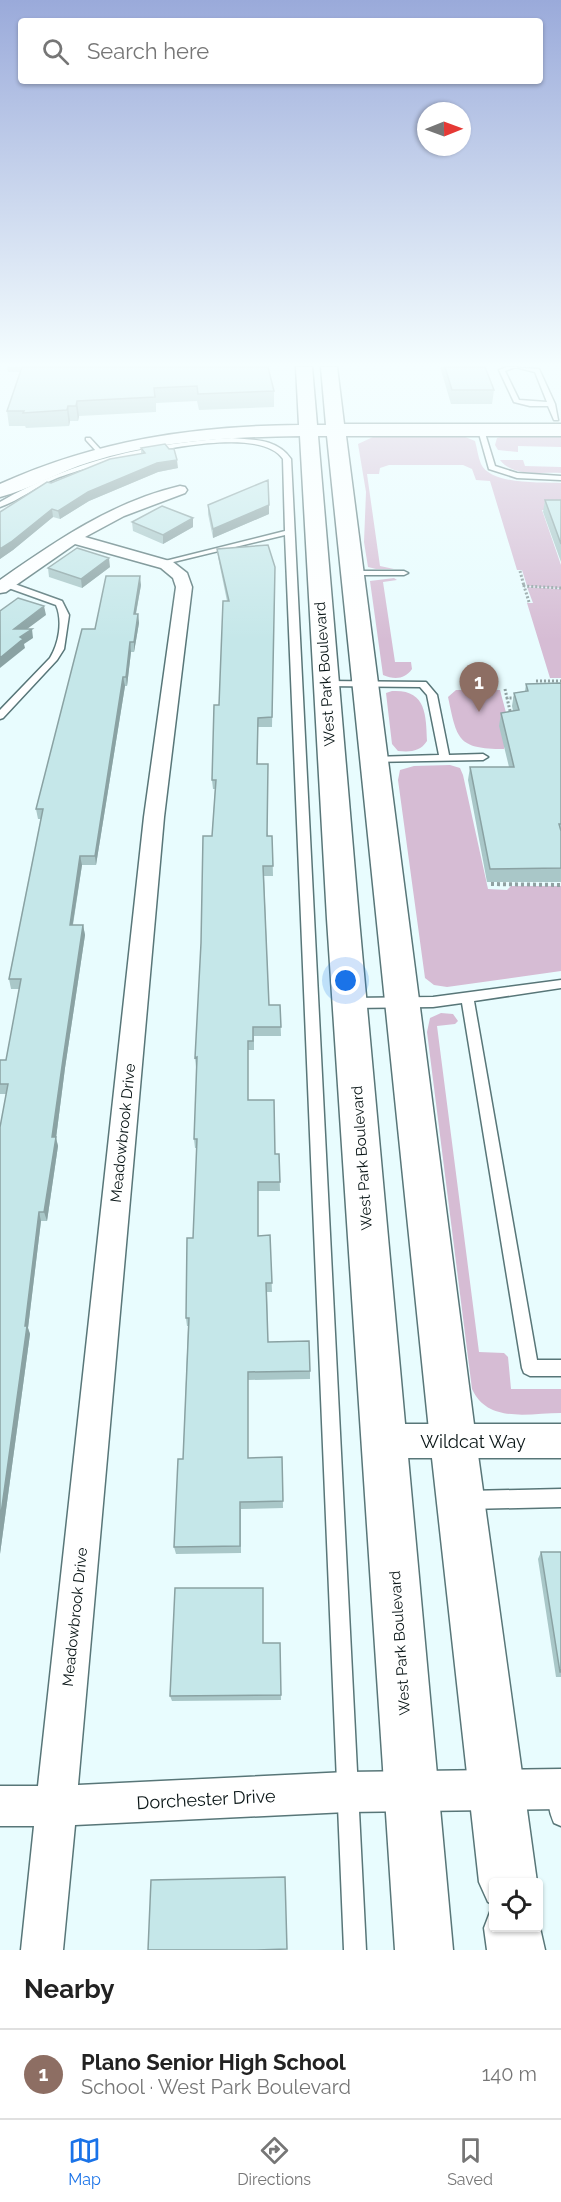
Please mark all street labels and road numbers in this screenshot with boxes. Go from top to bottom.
street label: West Park Boulevard [311,601,339,747]
street label: Meadowbrook Drive [107,1062,139,1204]
street label: West Park Boulevard [348,1085,376,1231]
street label: Wildcat Way [420,1431,526,1452]
street label: Meadowbrook Drive [59,1546,91,1688]
street label: West Park Boulevard [386,1570,414,1716]
street label: Dorchester Drive [136,1785,276,1813]

